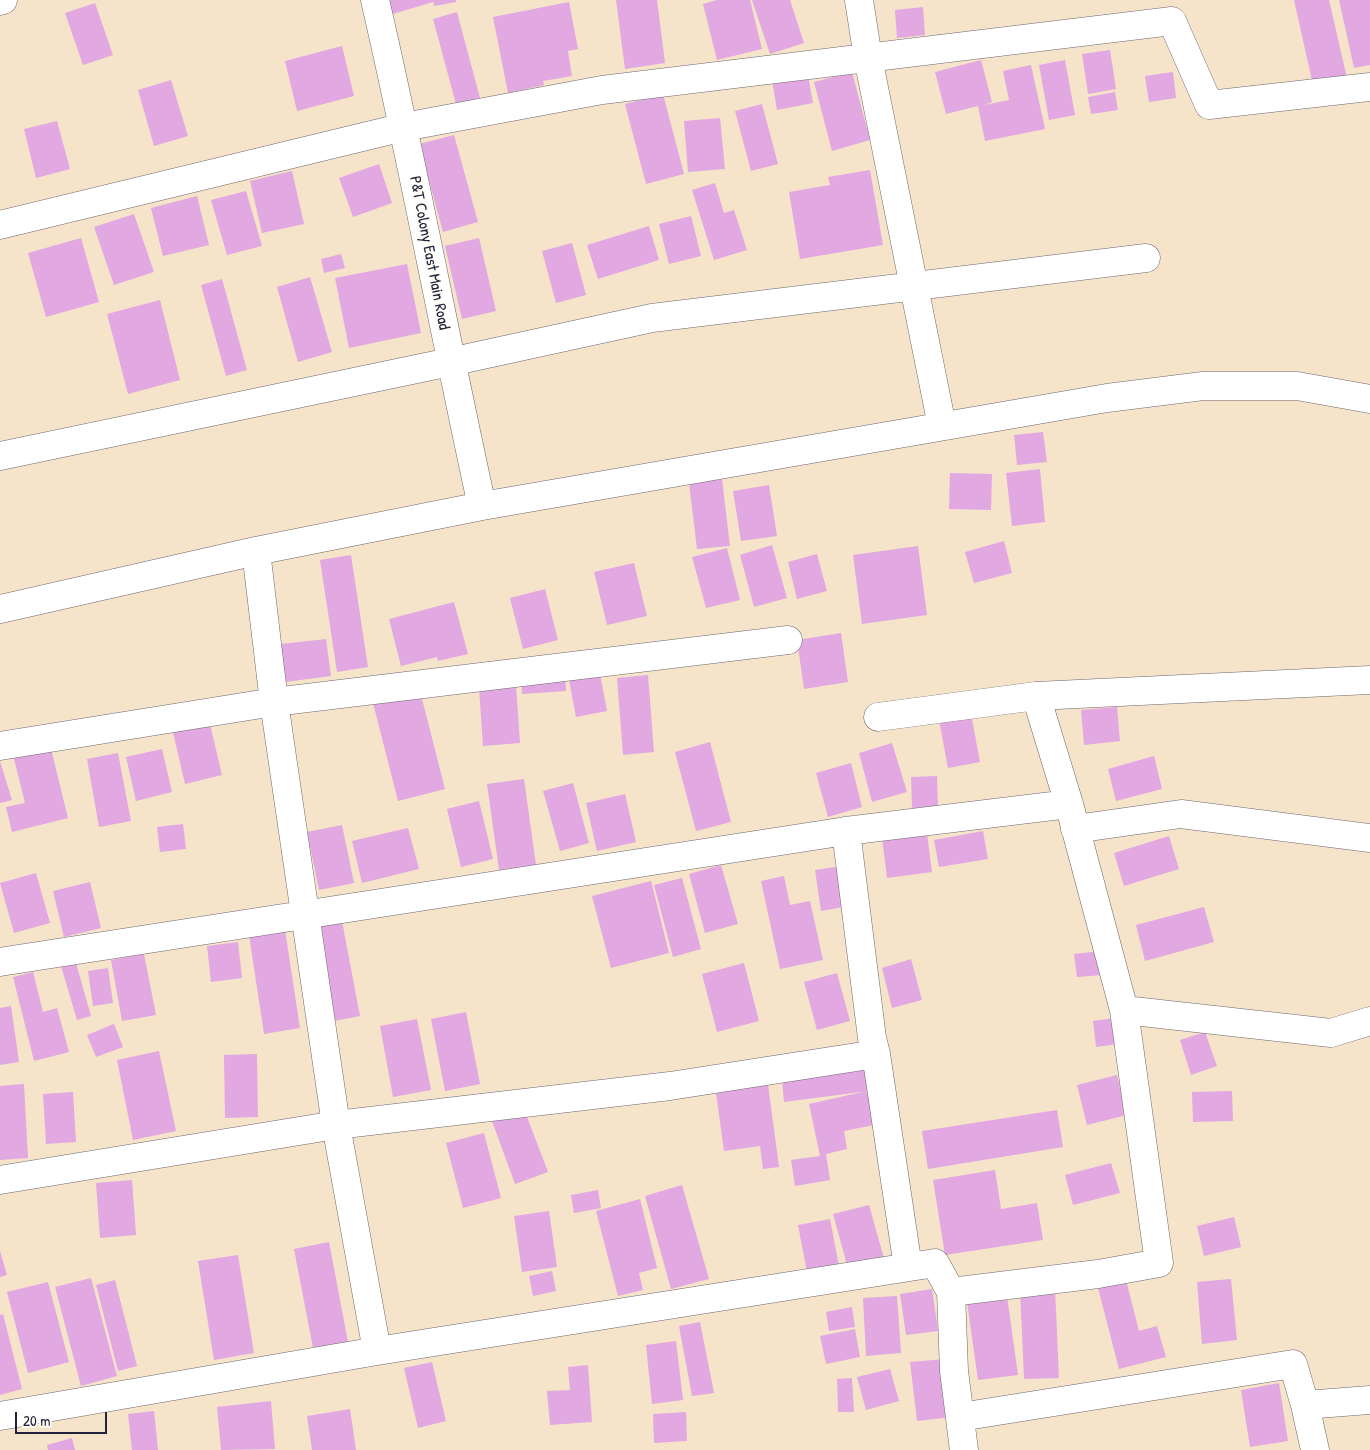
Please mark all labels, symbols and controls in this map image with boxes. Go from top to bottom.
street label: P&T Colony East Main Road [405,175,453,331]
scale bar [18,1402,110,1434]
text: 20 m [23,1410,50,1431]

